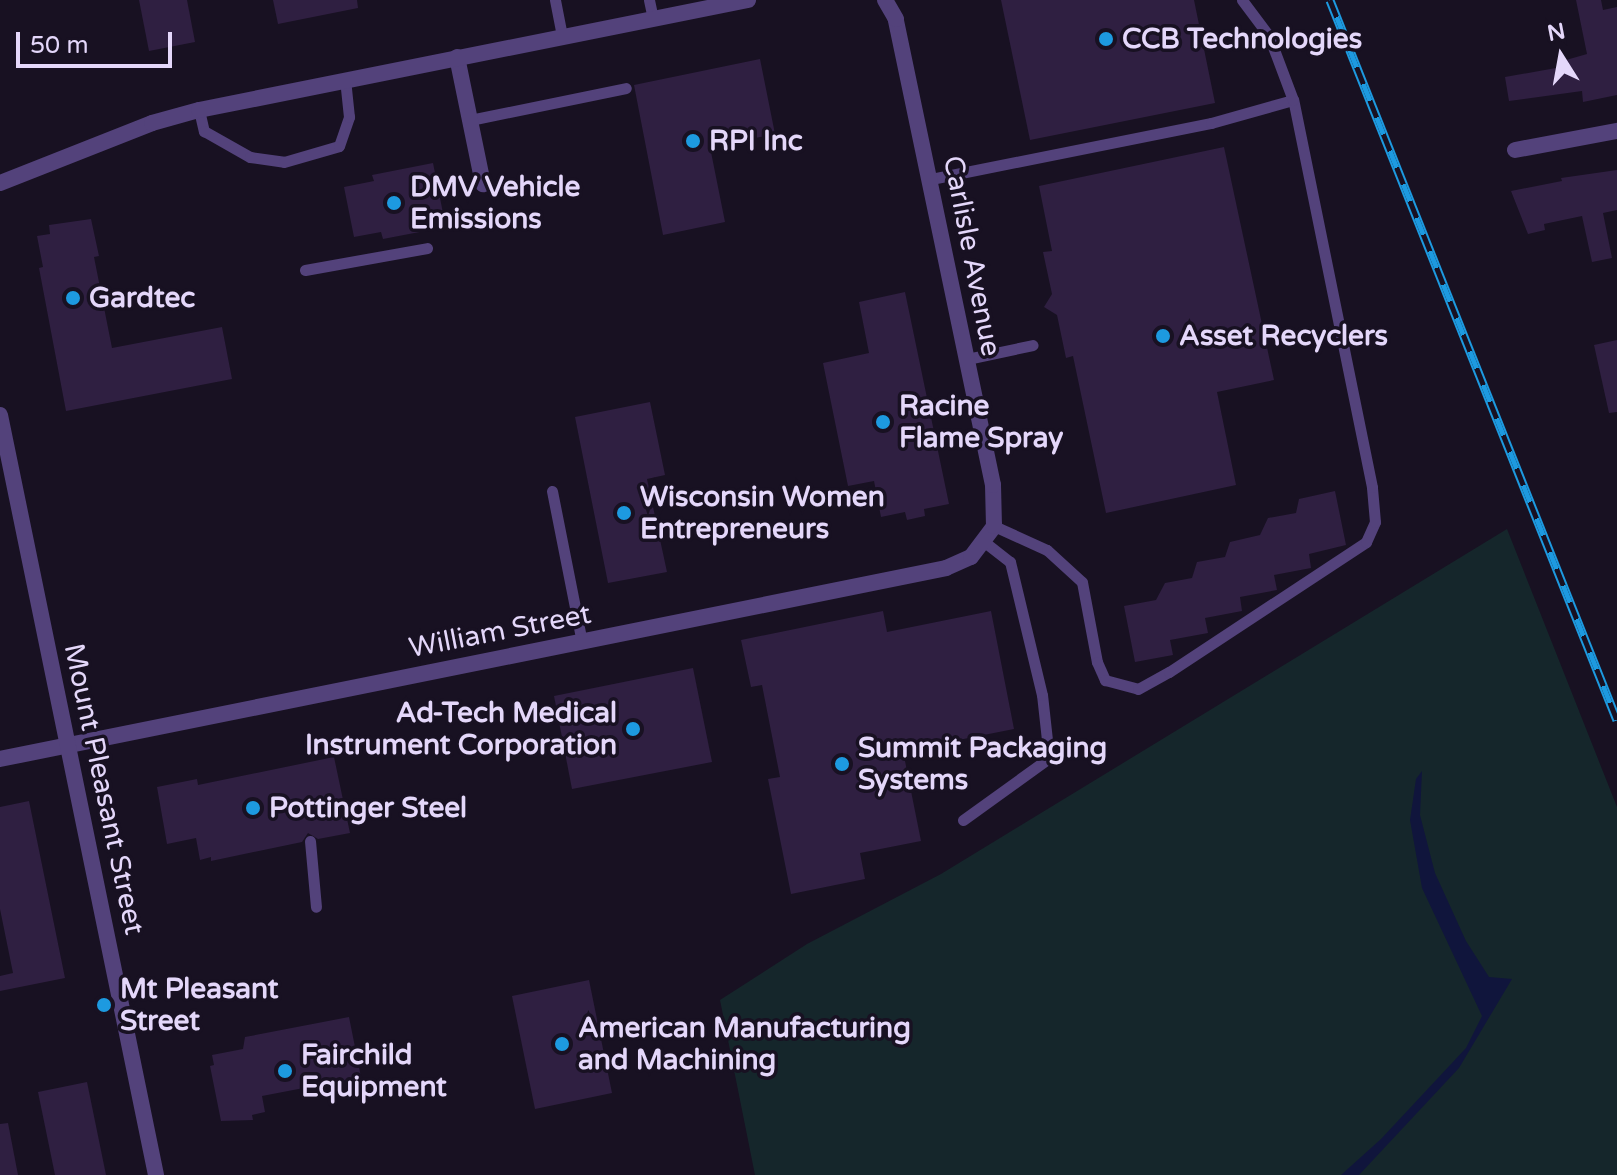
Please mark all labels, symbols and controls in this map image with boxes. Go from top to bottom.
scale bar [20,16,176,66]
north arrow [1521,16,1601,96]
text: N [1545,18,1568,47]
place label: CCB Technologies [1122,22,1362,56]
marker: CCB Technologies [1097,30,1115,48]
text: 50 m [30,31,88,60]
place label: RPI Inc [709,124,803,158]
marker: RPI Inc [684,132,702,150]
street label: Carlisle Avenue [936,153,1008,359]
place label: DMV Vehicle Emissions [410,170,580,236]
marker: DMV Vehicle Emissions [385,194,403,212]
place label: Gardtec [89,281,195,315]
marker: Gardtec [64,289,82,307]
place label: Asset Recyclers [1179,319,1388,353]
marker: Asset Recyclers [1154,327,1172,345]
place label: Racine Flame Spray [899,389,1063,455]
marker: Racine Flame Spray [874,413,892,431]
place label: Wisconsin Women Entrepreneurs [640,480,885,546]
marker: Wisconsin Women Entrepreneurs [615,504,633,522]
street label: William Street [406,597,594,665]
street label: Mount Pleasant Street [57,640,151,938]
place label: Ad-Tech Medical Instrument Corporation [305,696,617,762]
marker: Ad-Tech Medical Instrument Corporation [624,720,642,738]
place label: Summit Packaging Systems [858,731,1107,797]
marker: Summit Packaging Systems [833,755,851,773]
place label: Pottinger Steel [269,791,467,825]
marker: Pottinger Steel [244,799,262,817]
place label: Mt Pleasant Street [120,972,279,1038]
marker: Mt Pleasant Street [95,996,113,1014]
place label: American Manufacturing and Machining [578,1011,911,1077]
marker: American Manufacturing and Machining [553,1035,571,1053]
place label: Fairchild Equipment [301,1038,447,1104]
marker: Fairchild Equipment [276,1062,294,1080]

